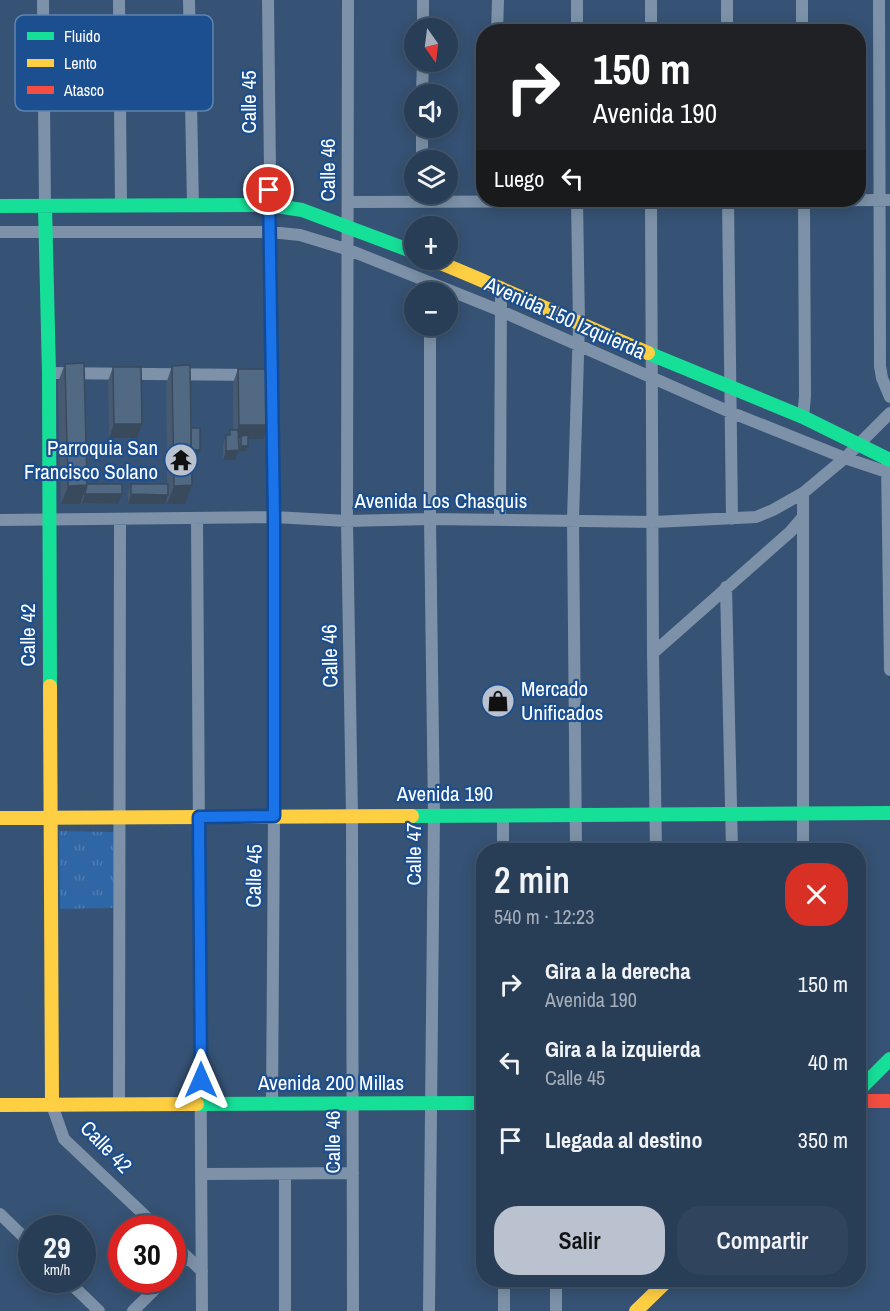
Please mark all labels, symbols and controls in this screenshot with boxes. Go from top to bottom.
legend [15,15,213,111]
north arrow [404,18,458,72]
map controls [404,18,458,336]
text: Fluido [64,25,100,47]
text: 150 m [593,41,691,97]
icon: right [494,48,572,126]
text: Lento [64,52,97,74]
street label: Calle 45 [234,70,263,134]
text: Atasco [63,79,104,101]
button: sound [404,84,458,138]
text: Avenida 190 [593,95,717,131]
street label: Calle 46 [313,138,342,202]
button: layers [404,150,458,204]
icon: left [556,162,589,195]
pin [243,164,294,215]
text: Luego [494,164,544,194]
icon: arrive [252,173,285,206]
button: + [404,216,458,270]
street label: Avenida 150 Izquierda [479,269,651,366]
button: − [404,282,458,336]
place label: Parroquia San Francisco Solano [24,433,158,486]
temple icon: Parroquia San Francisco Solano [163,442,199,478]
street label: Avenida Los Chasquis [354,486,527,515]
street label: Calle 42 [13,603,42,667]
street label: Calle 46 [314,624,345,688]
place label: Mercado Unificados [521,674,603,727]
shop icon: Mercado Unificados [480,683,516,719]
street label: Avenida 190 [396,779,493,808]
street label: Calle 47 [399,822,428,886]
street label: Calle 45 [238,844,269,908]
text: 2 min [494,856,570,904]
button: close [785,863,848,926]
text: 540 m · 12:23 [494,903,594,930]
text: Gira a la derecha [545,956,690,986]
icon: right [494,968,527,1001]
text: 150 m [798,969,848,999]
text: Avenida 190 [545,986,637,1013]
text: Gira a la izquierda [545,1034,700,1064]
icon: left [494,1046,527,1079]
text: 40 m [808,1047,848,1077]
position arrow [169,1048,233,1112]
text: Calle 45 [545,1064,605,1091]
street label: Avenida 200 Millas [257,1068,404,1097]
street label: Calle 46 [318,1110,347,1174]
street label: Calle 42 [74,1114,139,1179]
icon: arrive [494,1124,527,1157]
text: Llegada al destino [545,1125,702,1155]
text: 350 m [798,1125,848,1155]
button: Salir [494,1206,665,1275]
button: Compartir [677,1206,848,1275]
speed limit sign: 30 [108,1215,186,1293]
text: 29 [43,1227,71,1267]
text: km/h [44,1259,70,1280]

